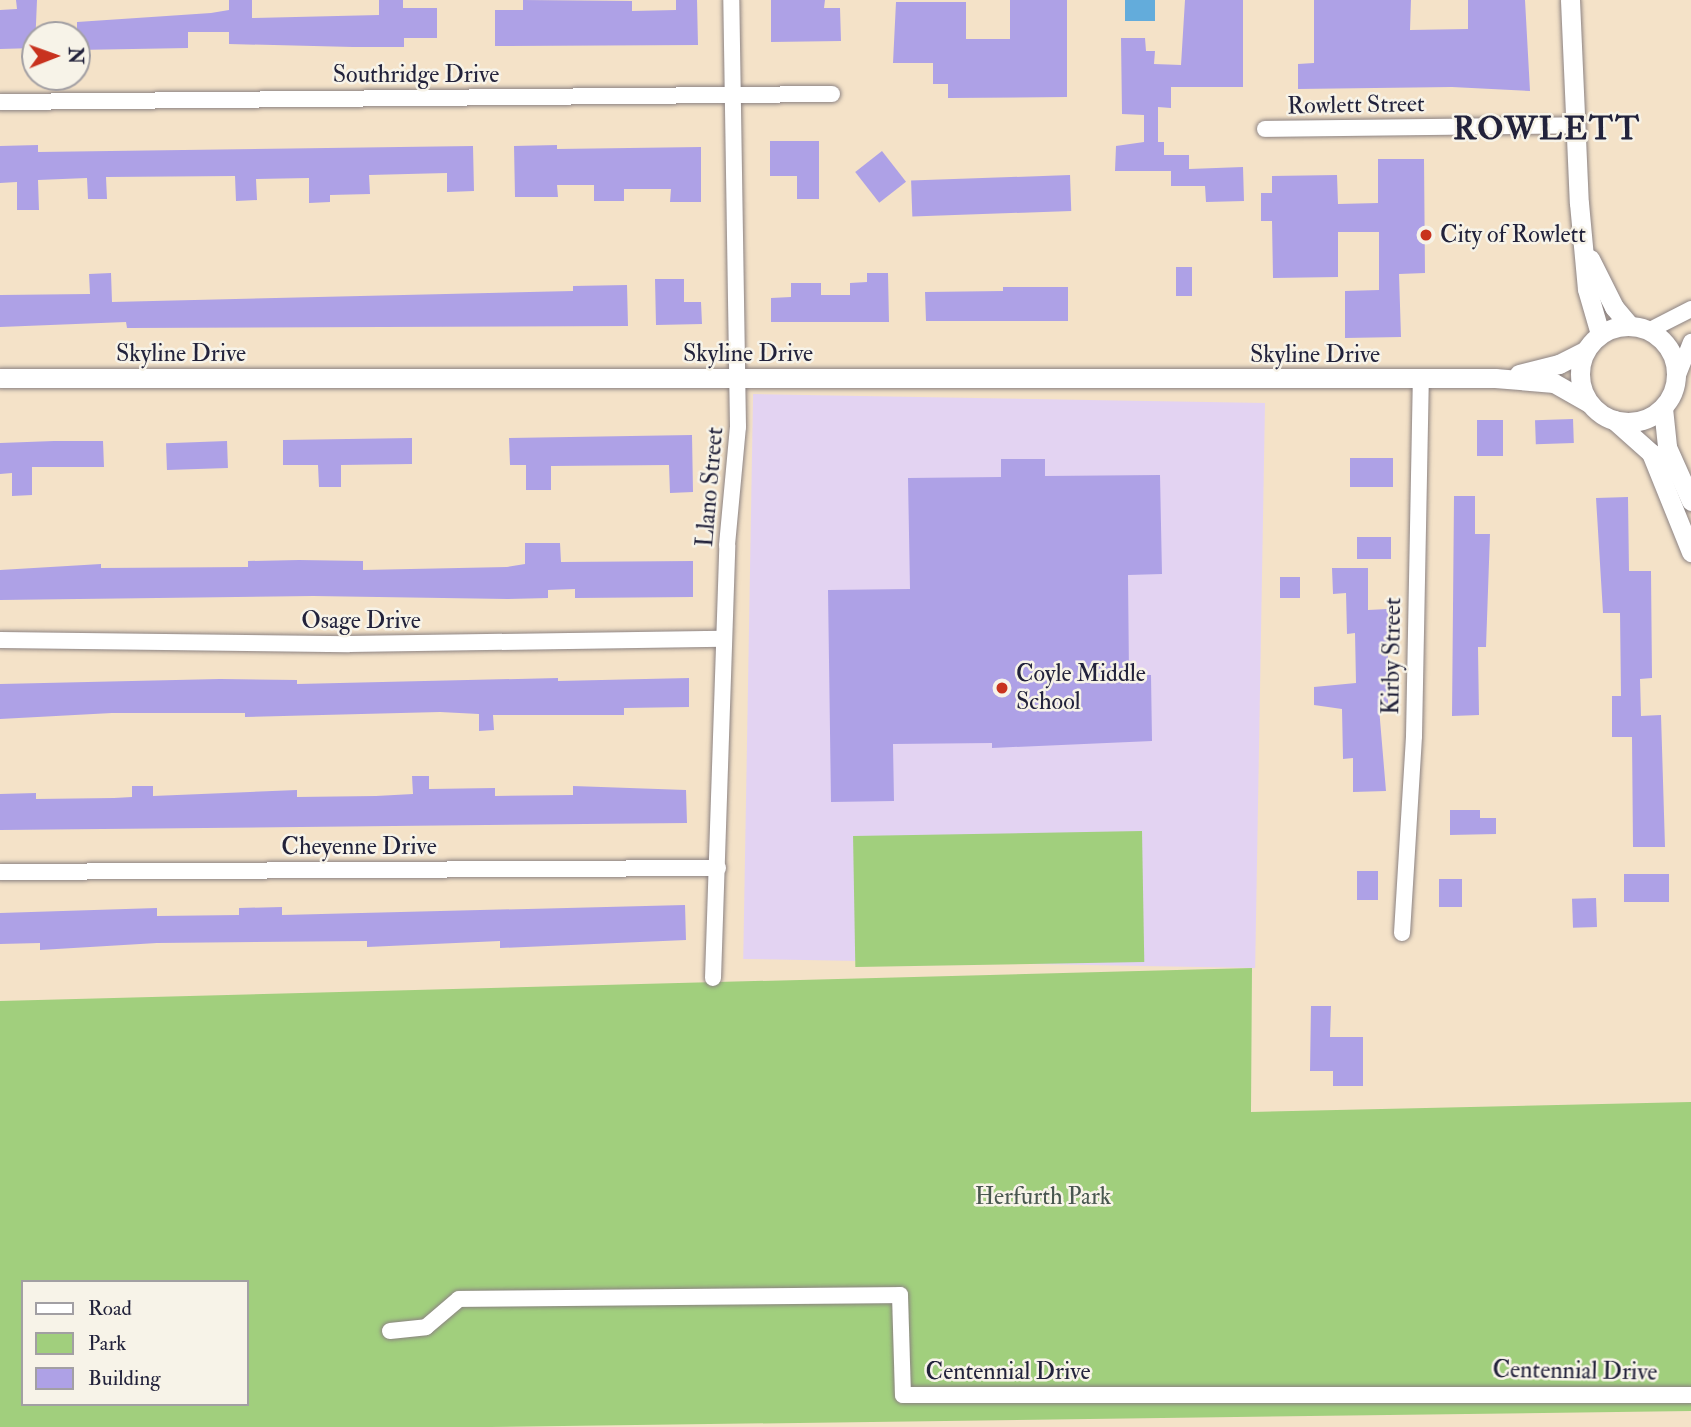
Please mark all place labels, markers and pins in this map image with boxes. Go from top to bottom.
place label: City of Rowlett [1440,221,1586,249]
marker: City of Rowlett [1418,227,1434,243]
place label: Coyle Middle School [1016,660,1146,716]
marker: Coyle Middle School [994,680,1010,696]

